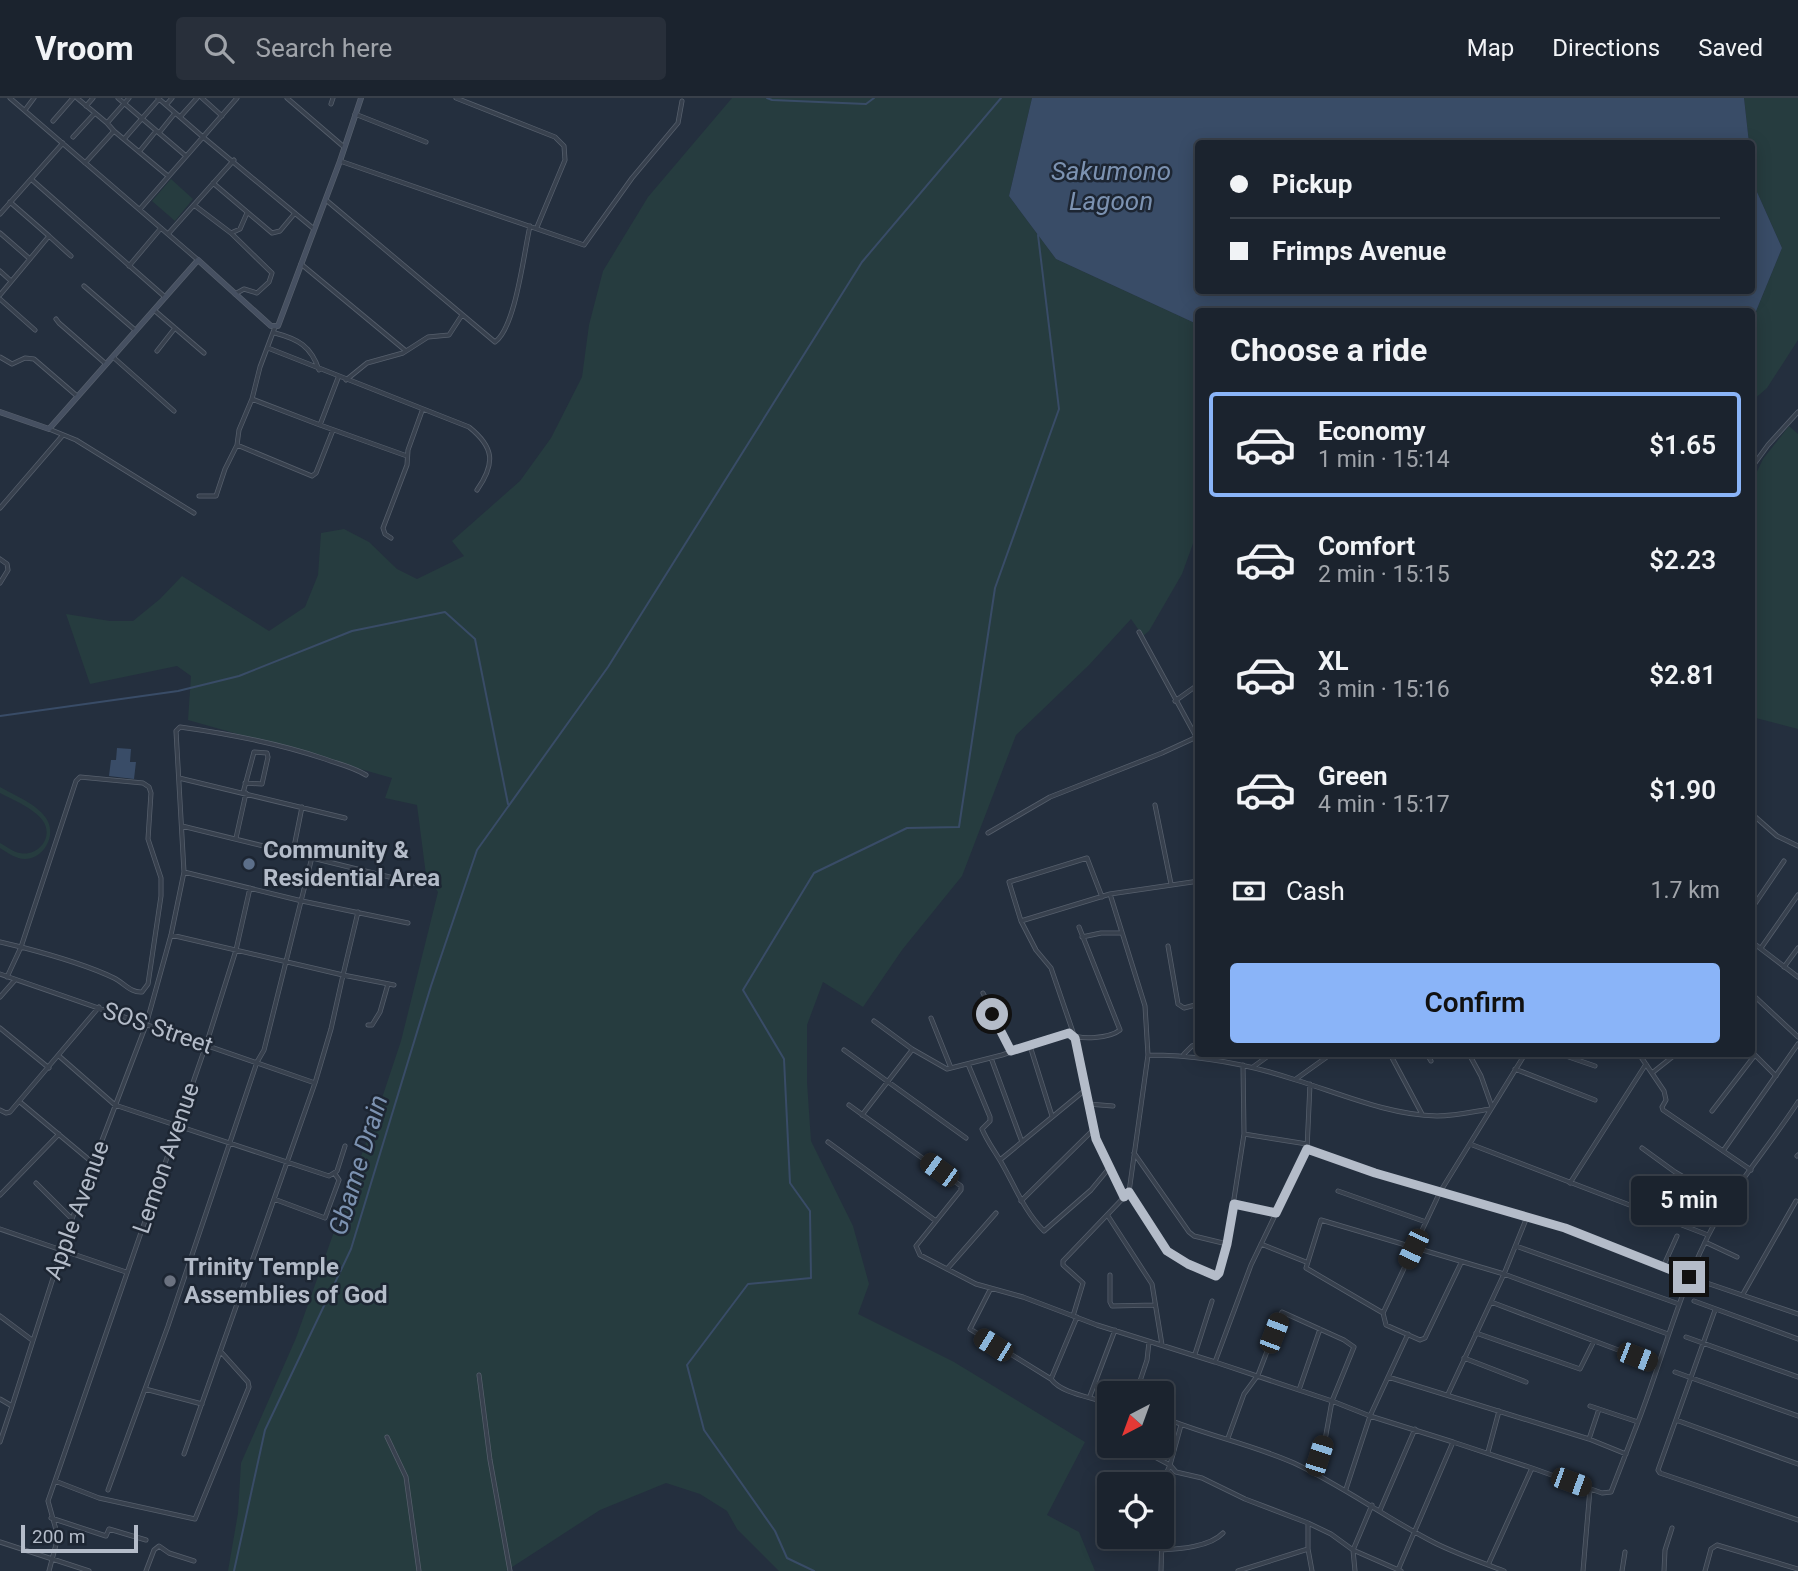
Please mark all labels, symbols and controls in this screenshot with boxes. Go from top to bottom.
search box [176,17,666,80]
text: Vroom [35,29,134,68]
icon: search [200,29,238,67]
text: Search here [256,33,392,63]
text: Map [1467,34,1514,62]
text: Directions [1552,34,1660,62]
text: Saved [1698,34,1763,62]
water label: Sakumono Lagoon [1051,156,1171,216]
text: Pickup [1272,169,1352,199]
text: Frimps Avenue [1272,236,1446,266]
text: Choose a ride [1230,331,1427,369]
icon: car [1234,413,1297,476]
text: Economy [1318,416,1425,446]
text: $1.65 [1649,430,1716,460]
text: 1 min · 15:14 [1318,446,1450,473]
icon: car [1234,528,1297,591]
text: Comfort [1318,531,1415,561]
text: $2.23 [1649,545,1716,575]
text: 2 min · 15:15 [1318,561,1450,588]
icon: car [1234,643,1297,706]
text: XL [1318,646,1349,676]
text: $2.81 [1649,660,1716,690]
text: 3 min · 15:16 [1318,676,1450,703]
icon: car [1234,758,1297,821]
text: Green [1318,761,1388,791]
text: $1.90 [1649,775,1716,805]
text: 4 min · 15:17 [1318,791,1450,818]
place label: Community & Residential Area [263,836,440,892]
marker: Community & Residential Area [241,856,257,872]
icon: cash [1230,872,1268,910]
text: Cash [1286,876,1345,906]
text: 1.7 km [1651,877,1720,904]
button: Confirm [1230,963,1720,1043]
street label: SOS Street [99,996,217,1060]
route start [976,998,1008,1030]
street label: Lemon Avenue [127,1079,205,1237]
water label: Gbame Drain [322,1091,394,1239]
street label: Apple Avenue [39,1137,115,1283]
car [916,1149,963,1191]
callout: 5 min [1631,1176,1747,1224]
text: 5 min [1660,1187,1718,1214]
car [1395,1226,1432,1272]
place label: Trinity Temple Assemblies of God [184,1253,388,1309]
route end [1673,1261,1705,1293]
marker: Trinity Temple Assemblies of God [162,1273,178,1289]
car [1257,1310,1292,1356]
car [970,1325,1017,1365]
car [1614,1340,1661,1374]
north arrow [1097,1381,1174,1458]
map controls [1097,1381,1174,1549]
car [1303,1433,1336,1479]
car [1548,1465,1595,1499]
button: locate [1097,1472,1174,1549]
scale bar [21,1522,138,1554]
text: 200 m [32,1525,85,1548]

